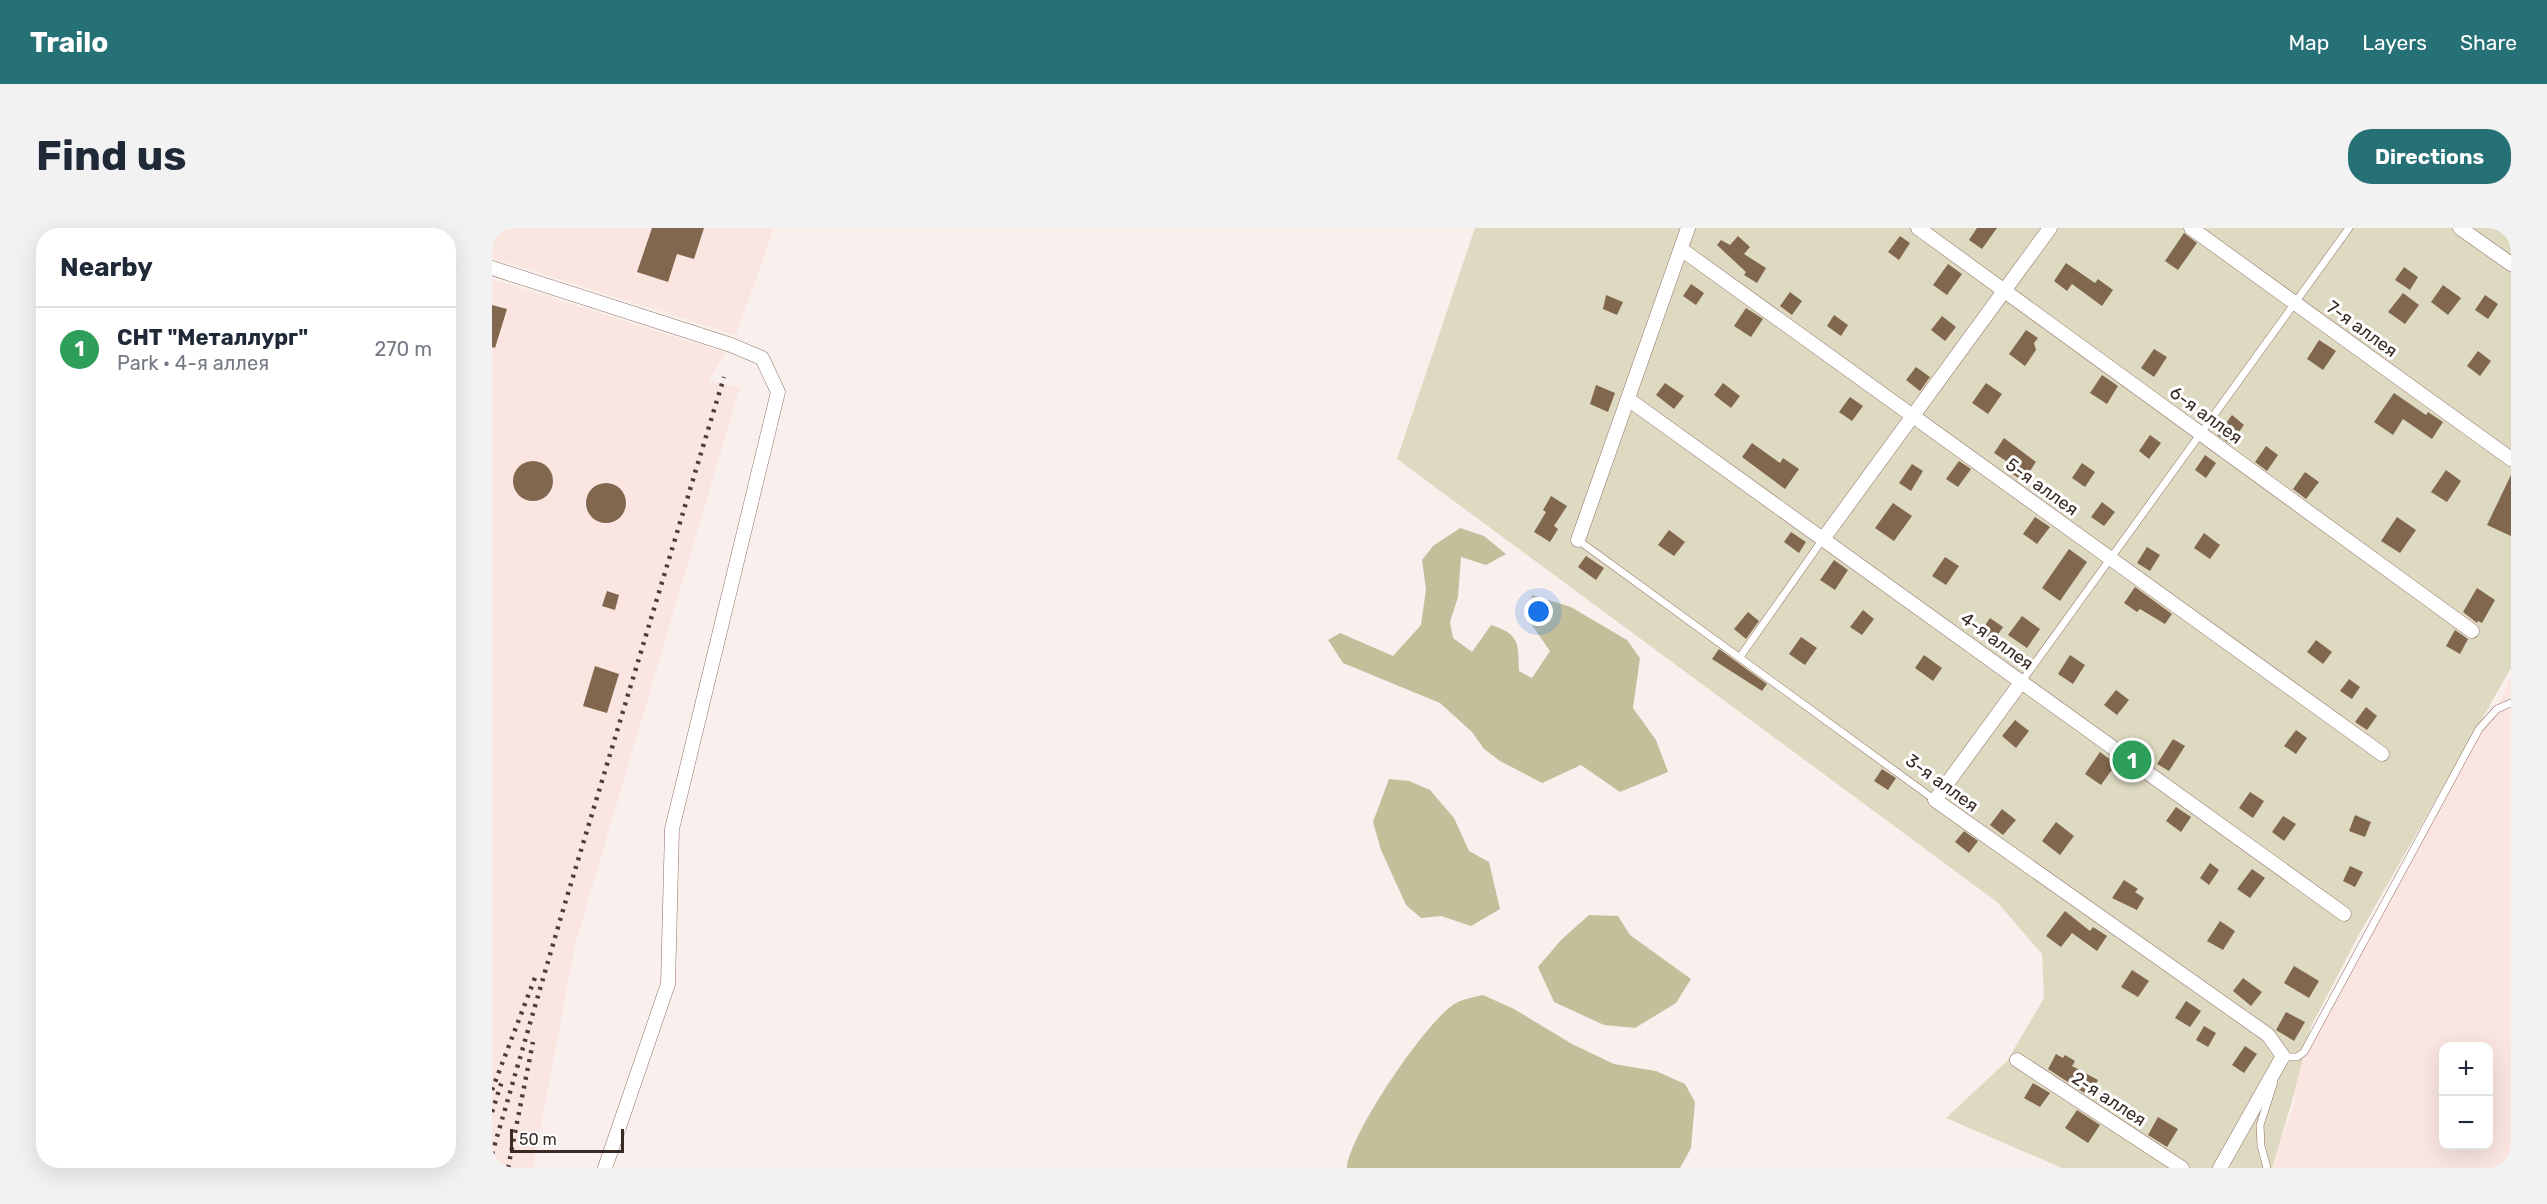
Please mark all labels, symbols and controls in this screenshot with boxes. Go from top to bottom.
text: Trailo [30,26,108,59]
text: Map [2288,30,2329,55]
text: Layers [2362,30,2427,55]
text: Share [2460,30,2517,55]
button: Directions [2348,129,2511,184]
text: Find us [36,131,187,181]
text: Nearby [60,252,153,283]
street label: 7-я аллея [2322,296,2402,362]
text: СНТ "Металлург" [117,324,308,351]
text: 1 [75,337,84,361]
text: 270 m [375,337,432,361]
text: Park · 4-я аллея [117,351,269,375]
street label: 6-я аллея [2165,381,2247,449]
street label: 5-я аллея [2001,453,2083,521]
your location [1524,597,1553,626]
street label: 4-я аллея [1956,607,2038,675]
pin: 1 [2112,738,2152,782]
street label: 3-я аллея [1901,749,1983,817]
map controls [2439,1042,2493,1150]
button: + [2439,1042,2493,1096]
street label: 2-я аллея [2068,1067,2150,1131]
button: − [2439,1096,2493,1150]
scale bar [510,1126,624,1154]
text: 50 m [519,1130,557,1149]

